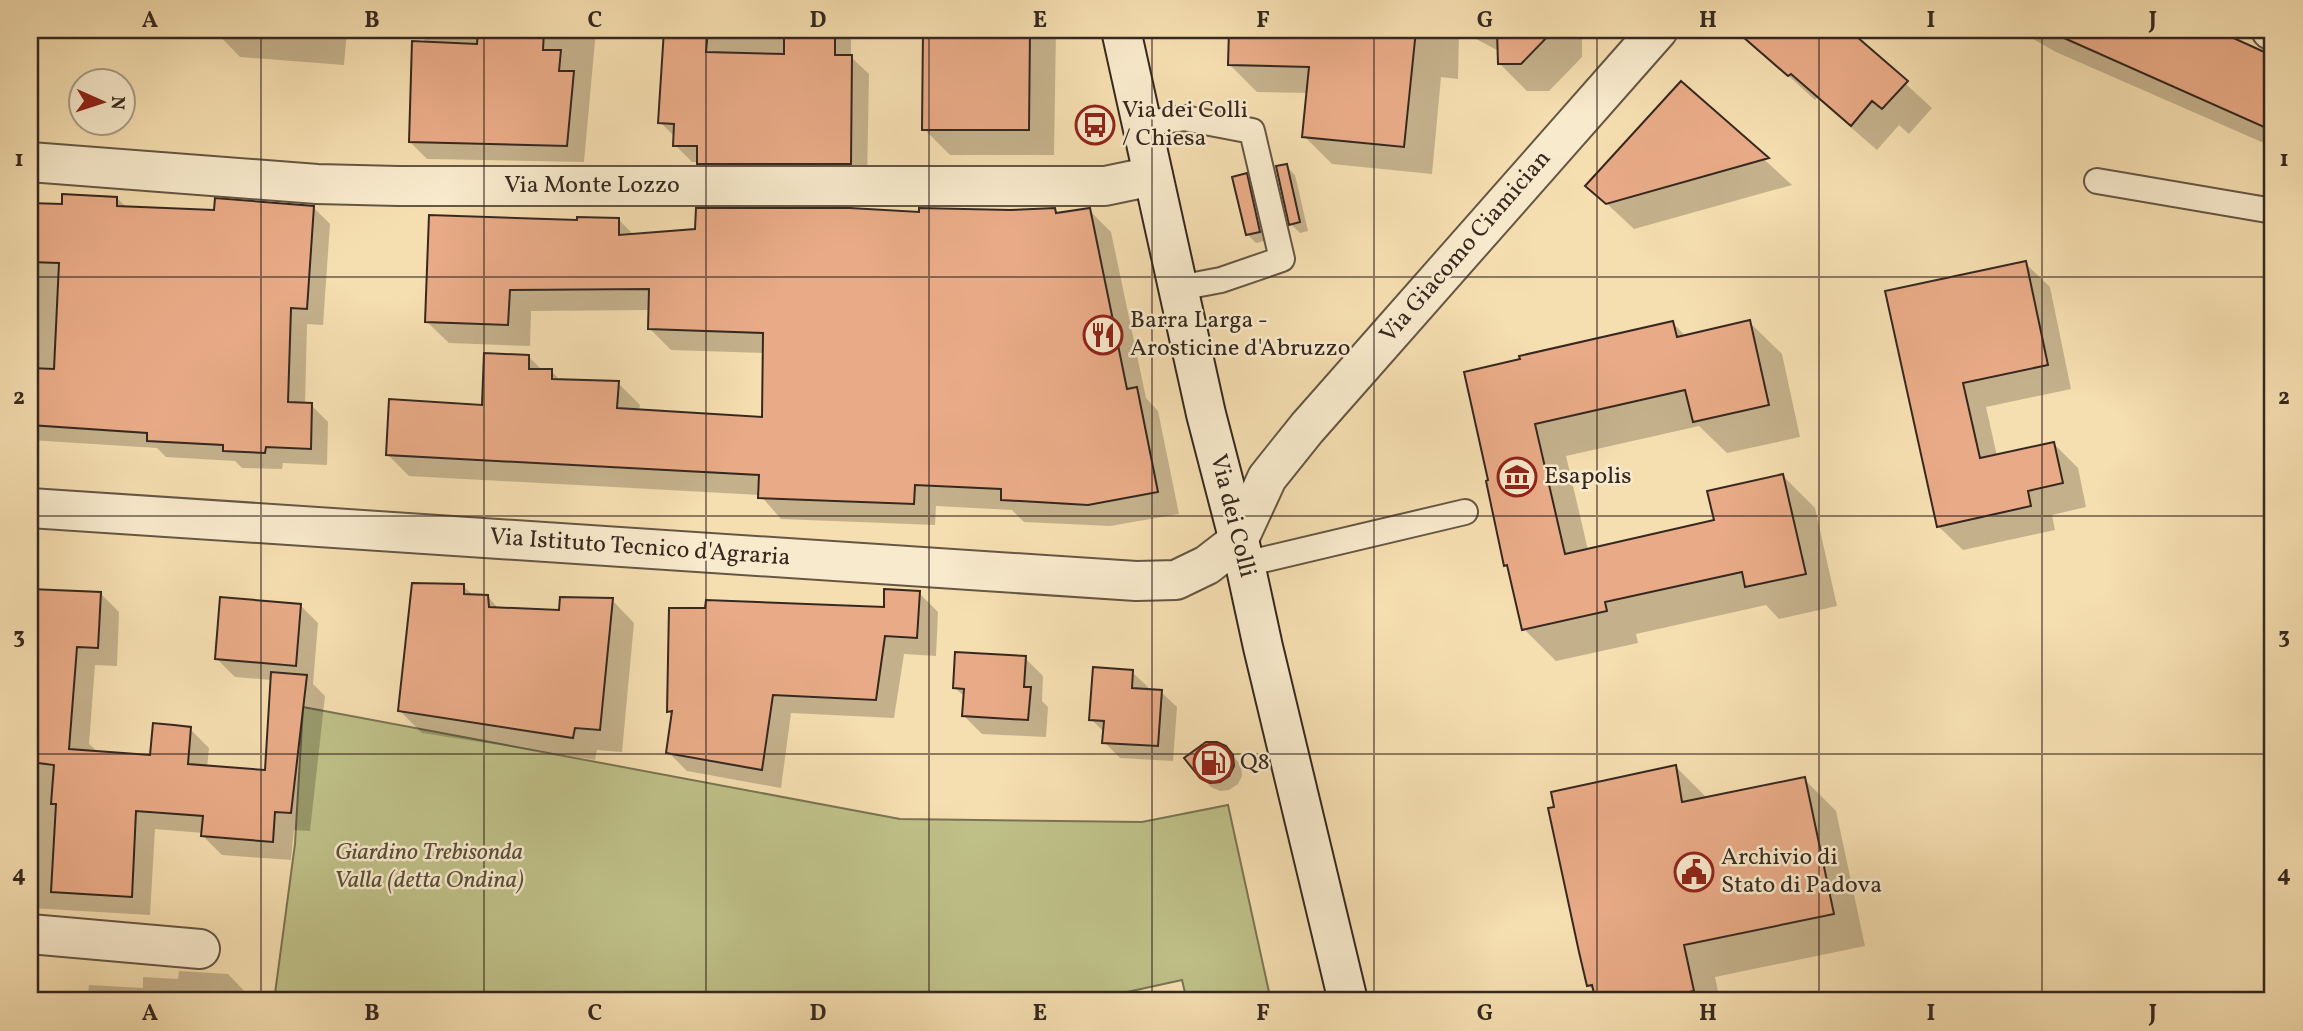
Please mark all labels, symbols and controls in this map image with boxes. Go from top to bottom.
text: A [142,5,158,37]
text: B [364,5,380,37]
text: C [588,5,602,37]
text: D [810,5,827,37]
text: E [1033,5,1047,37]
text: F [1256,5,1270,37]
text: G [1477,5,1493,37]
text: H [1699,5,1717,37]
text: I [1927,5,1935,37]
text: J [2148,5,2157,37]
north arrow [66,66,136,136]
place label: Via dei Colli / Chiesa [1122,94,1248,156]
text: N [104,95,130,111]
bus stop icon: Via dei Colli / Chiesa [1074,104,1116,146]
street label: Via Giacomo Ciamician [1373,143,1559,351]
text: 1 [14,144,24,176]
text: 1 [2279,144,2289,176]
street label: Via Monte Lozzo [504,169,680,203]
place label: Barra Larga - Arosticine d'Abruzzo [1130,304,1350,366]
restaurant icon: Barra Larga - Arosticine d'Abruzzo [1082,314,1124,356]
text: 2 [13,382,25,414]
text: 2 [2278,382,2290,414]
street label: Via dei Colli [1200,451,1264,581]
museum icon: Esapolis [1496,456,1538,498]
place label: Esapolis [1544,460,1632,494]
street label: Via Istituto Tecnico d'Agraria [489,521,791,575]
text: 3 [13,621,25,653]
text: 3 [2278,621,2290,653]
fuel station icon: Q8 [1192,742,1234,784]
place label: Q8 [1240,746,1270,780]
park label: Giardino Trebisonda Valla (detta Ondina) [334,836,524,898]
place label: Archivio di Stato di Padova [1721,841,1882,903]
public building icon: Archivio di Stato di Padova [1673,851,1715,893]
text: 4 [12,859,26,891]
text: 4 [2277,859,2291,891]
text: A [142,998,158,1030]
text: B [364,998,380,1030]
text: C [588,998,602,1030]
text: D [810,998,827,1030]
text: E [1033,998,1047,1030]
text: F [1256,998,1270,1030]
text: G [1477,998,1493,1030]
text: H [1699,998,1717,1030]
text: I [1927,998,1935,1030]
text: J [2148,998,2157,1030]

